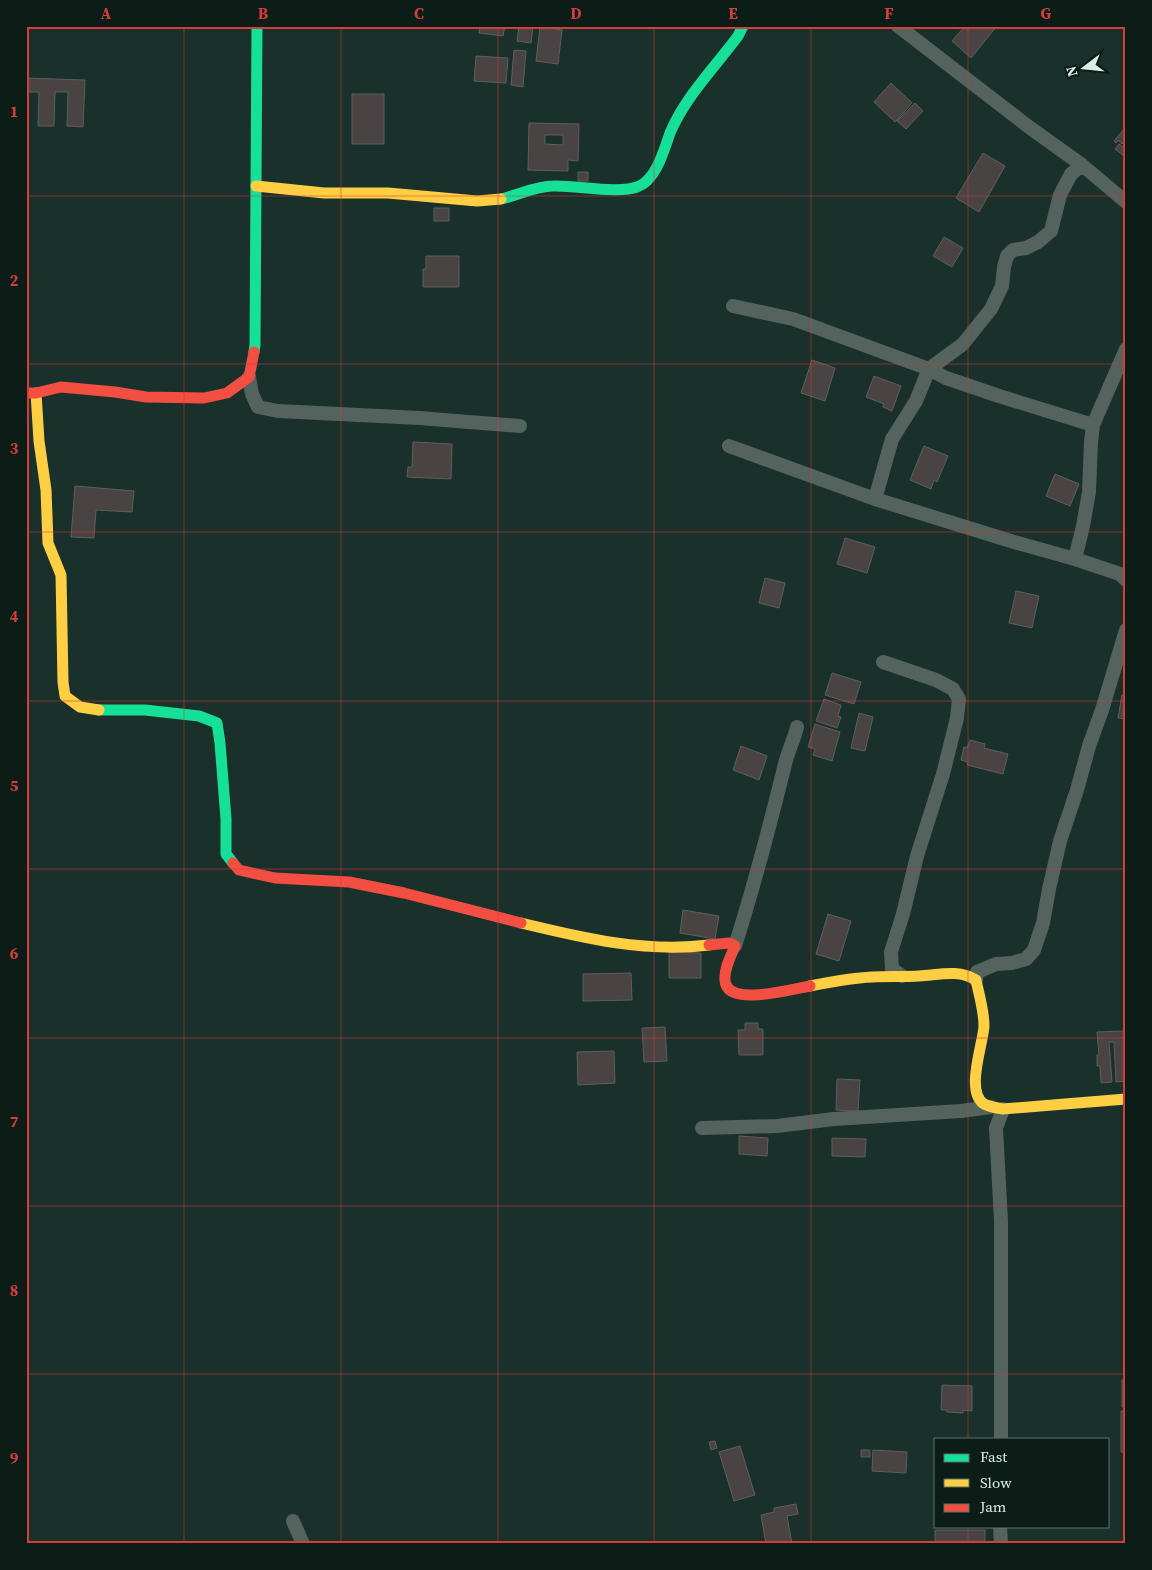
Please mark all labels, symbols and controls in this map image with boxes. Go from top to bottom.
text: A [101,2,112,24]
text: B [258,2,269,24]
text: C [414,2,424,24]
text: D [570,2,582,24]
text: E [728,2,738,24]
text: F [884,2,894,24]
text: G [1041,2,1052,24]
north arrow [1060,42,1110,92]
text: N [1060,64,1083,79]
text: 1 [10,100,18,122]
text: 2 [10,269,19,291]
text: 3 [10,437,19,459]
text: 4 [10,605,19,627]
text: 5 [10,774,19,796]
text: 6 [10,942,19,964]
text: 7 [10,1110,19,1132]
text: 8 [10,1279,18,1301]
legend [934,1438,1110,1528]
text: Fast [980,1446,1007,1467]
text: 9 [10,1447,19,1469]
text: Slow [980,1472,1012,1493]
text: Jam [979,1496,1007,1517]

